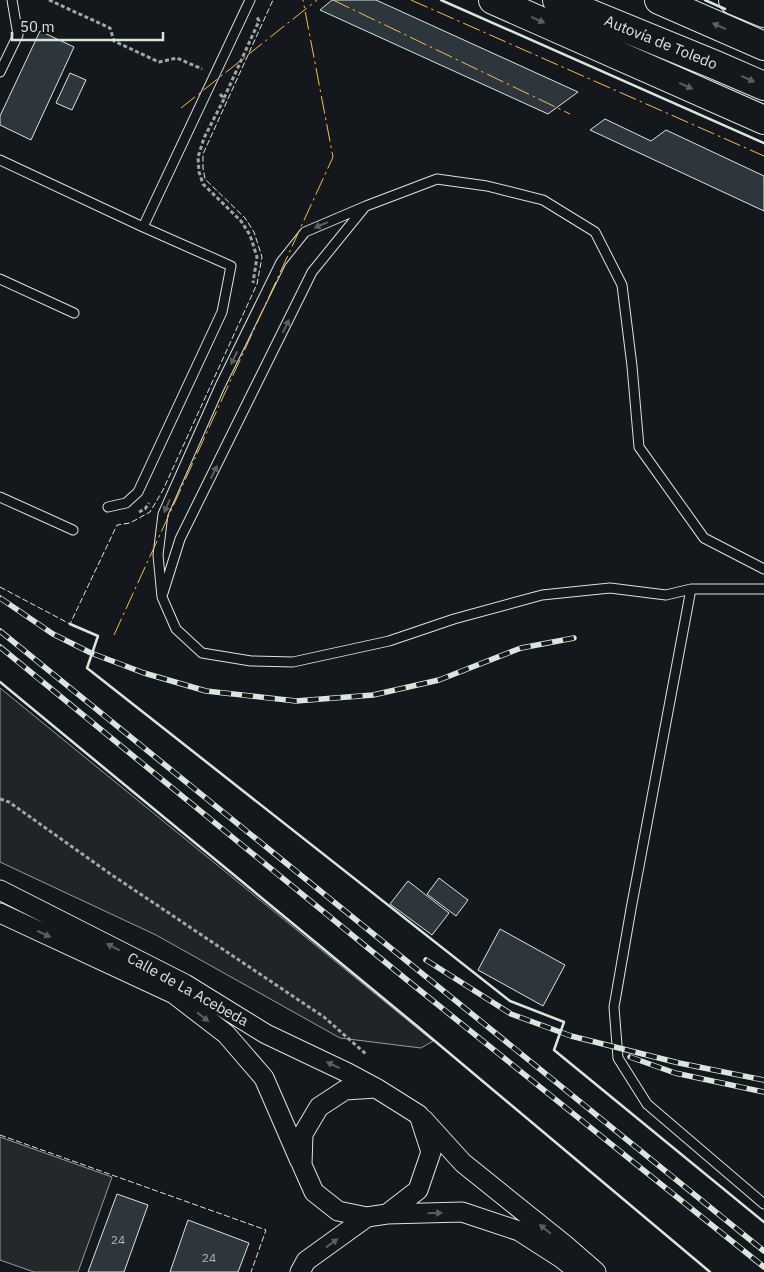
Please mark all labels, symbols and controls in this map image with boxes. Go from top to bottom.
scale bar [12,10,164,42]
street label: Autovía de Toledo [602,11,720,73]
one-way arrow [531,16,545,24]
text: 50 m [20,17,55,36]
one-way arrow [712,22,726,30]
one-way arrow [741,76,755,84]
one-way arrow [679,82,693,90]
one-way arrow [314,222,328,230]
one-way arrow [282,319,290,333]
one-way arrow [230,351,238,365]
one-way arrow [210,464,218,479]
one-way arrow [162,499,170,513]
one-way arrow [37,930,51,938]
one-way arrow [105,943,120,951]
street label: Calle de La Acebeda [124,948,252,1030]
one-way arrow [196,1011,209,1022]
one-way arrow [326,1061,340,1069]
one-way arrow [428,1209,444,1217]
one-way arrow [539,1224,552,1235]
house number: 24 [111,1232,125,1247]
one-way arrow [325,1238,339,1248]
house number: 24 [202,1250,216,1265]

